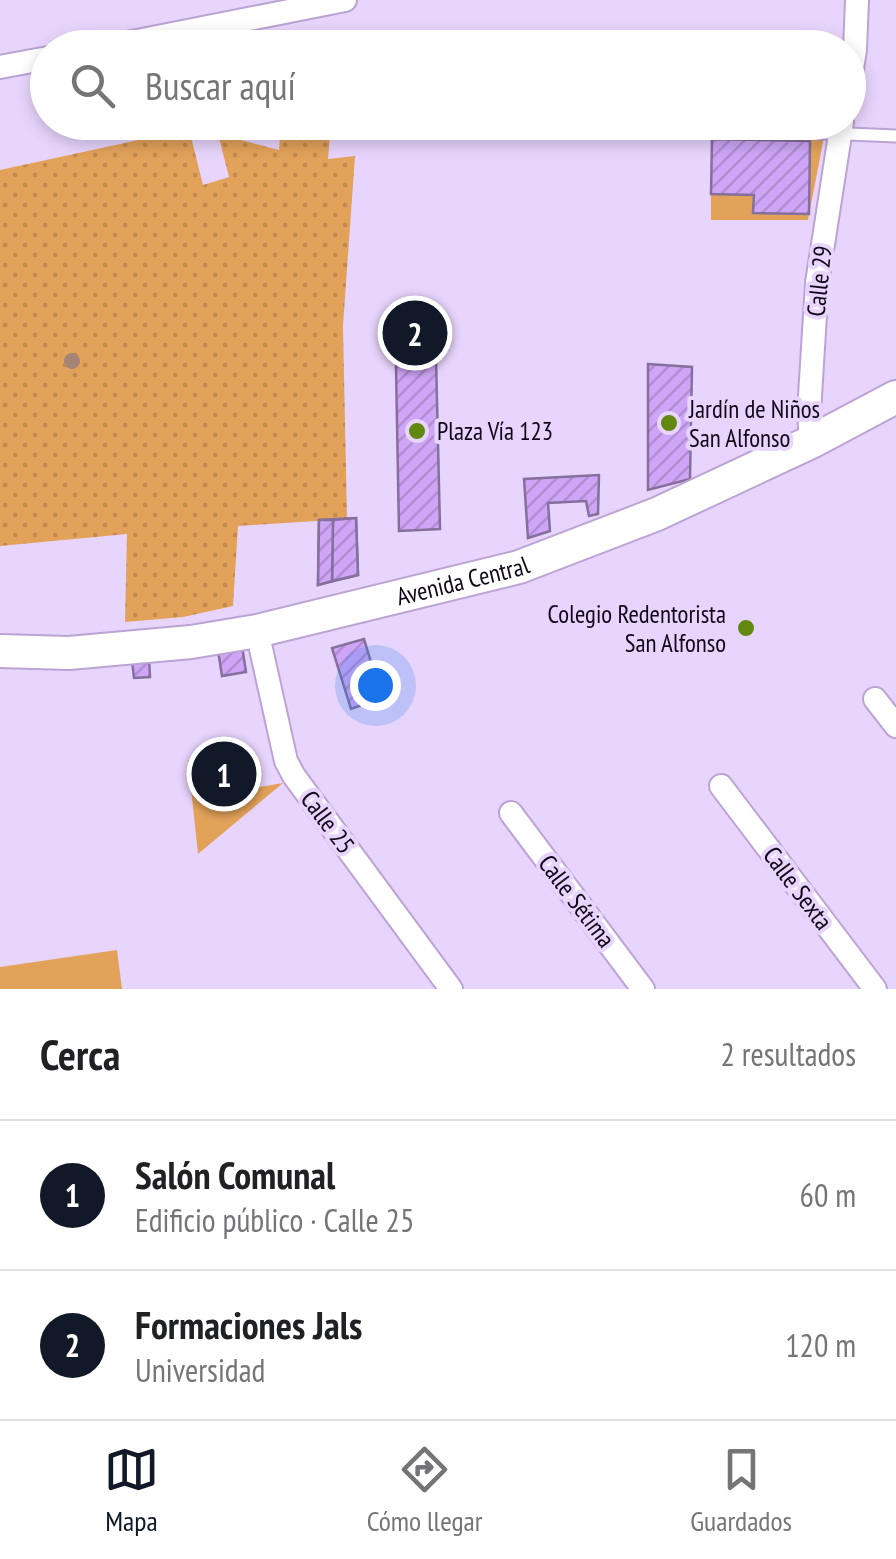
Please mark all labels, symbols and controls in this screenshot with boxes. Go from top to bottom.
search box [30,30,866,140]
icon: search [65,58,120,113]
text: Buscar aquí [145,61,296,110]
street label: Calle 29 [799,244,839,318]
pin: 2 [382,296,448,370]
place label: Jardín de Niños San Alfonso [688,393,820,454]
marker: Jardín de Niños San Alfonso [658,412,680,434]
place label: Plaza Vía 123 [437,415,553,447]
marker: Plaza Vía 123 [406,420,428,442]
street label: Avenida Central [393,549,534,612]
place label: Colegio Redentorista San Alfonso [548,598,726,659]
marker: Colegio Redentorista San Alfonso [735,617,757,639]
your location [350,660,401,711]
pin: 1 [192,736,256,812]
street label: Calle 25 [294,784,362,860]
street label: Calle Sexta [756,840,840,936]
street label: Calle Sétima [532,848,622,954]
text: Cerca [40,1027,120,1082]
text: 2 resultados [721,1033,856,1075]
text: Salón Comunal [135,1150,335,1199]
text: 1 [65,1174,80,1216]
text: 60 m [800,1174,856,1216]
text: Edificio público · Calle 25 [135,1199,414,1241]
text: Formaciones Jals [135,1300,362,1349]
text: 2 [65,1324,80,1366]
text: 120 m [785,1324,856,1366]
text: Universidad [135,1349,265,1391]
tab: Mapa [104,1442,159,1539]
tab: Cómo llegar [367,1442,482,1539]
tab: Guardados [690,1442,792,1539]

